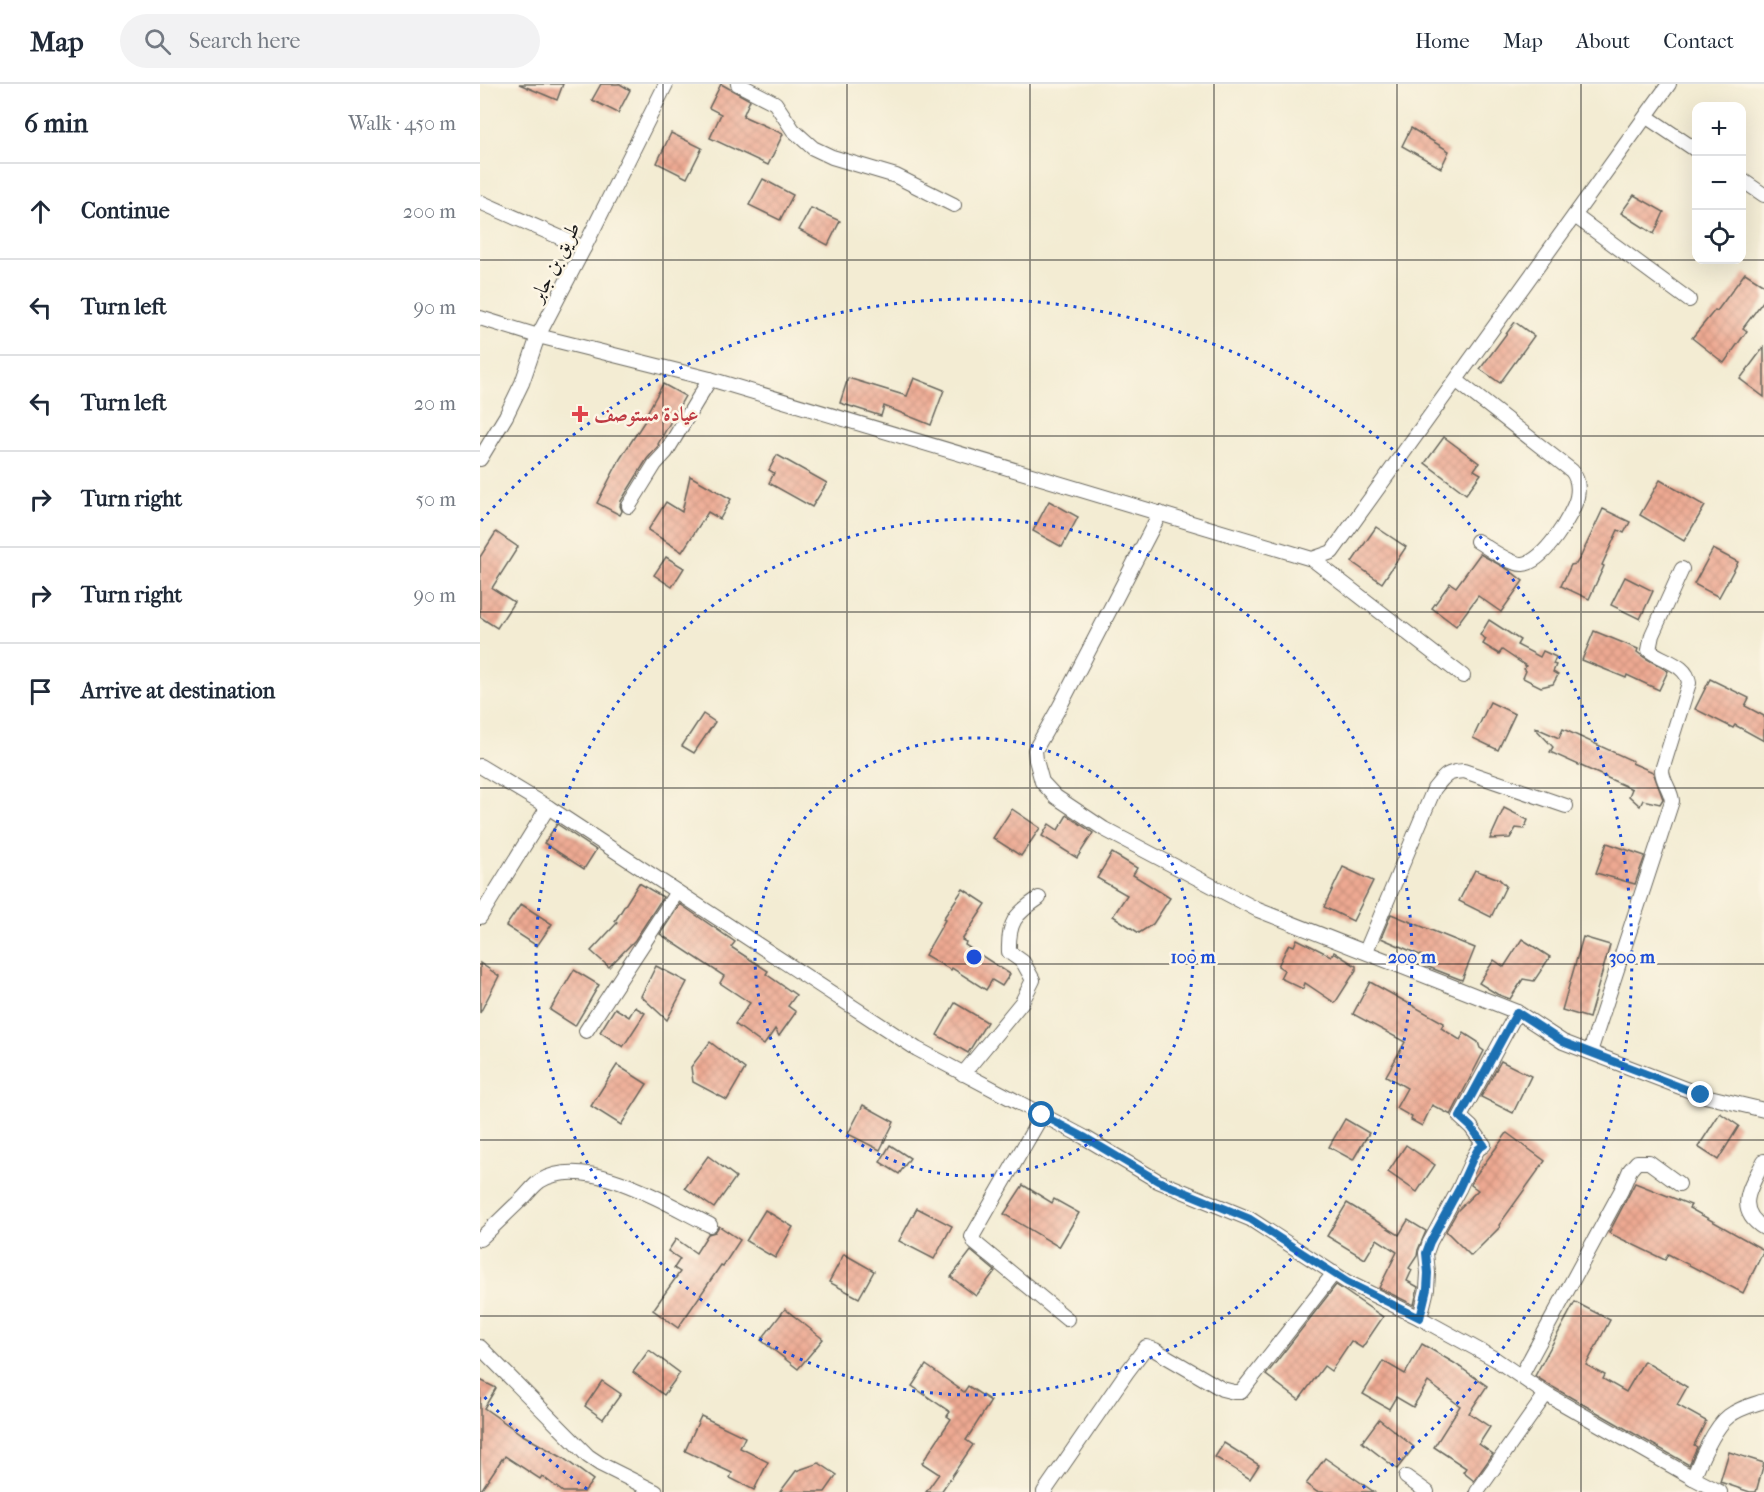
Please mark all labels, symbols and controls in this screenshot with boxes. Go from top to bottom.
search box [120,14,540,68]
text: Map [30,25,84,58]
icon: search [141,25,174,58]
text: Search here [189,28,300,54]
text: Home [1415,29,1470,53]
text: Map [1503,29,1543,53]
text: About [1576,29,1630,53]
text: Contact [1663,29,1734,53]
map controls [1692,102,1746,264]
button: + [1692,102,1746,156]
text: 6 min [24,108,88,139]
text: Walk · 450 m [348,112,456,135]
button: − [1692,156,1746,210]
icon: ahead [24,195,57,228]
text: Continue [81,198,170,224]
text: 200 m [403,200,456,223]
button: locate [1692,210,1746,264]
street label: طريق بن جابر [524,218,586,308]
icon: left [24,291,57,324]
text: Turn left [81,294,167,320]
text: 90 m [414,296,456,319]
icon: left [24,387,57,420]
text: Turn left [81,390,167,416]
text: 20 m [414,392,456,415]
place label: عيادة مستوصف [594,403,699,427]
marker: عيادة مستوصف [571,405,589,423]
icon: right [24,483,57,516]
text: Turn right [81,486,182,512]
text: 50 m [415,488,456,511]
icon: right [24,579,57,612]
text: Turn right [81,582,182,608]
text: 90 m [414,584,456,607]
icon: arrive [24,675,57,708]
text: Arrive at destination [81,678,275,704]
centre of rings [964,947,984,967]
text: 100 m [1170,947,1217,968]
text: 200 m [1388,947,1437,968]
text: 300 m [1609,947,1656,968]
route end [1687,1081,1713,1107]
route start [1028,1101,1054,1127]

